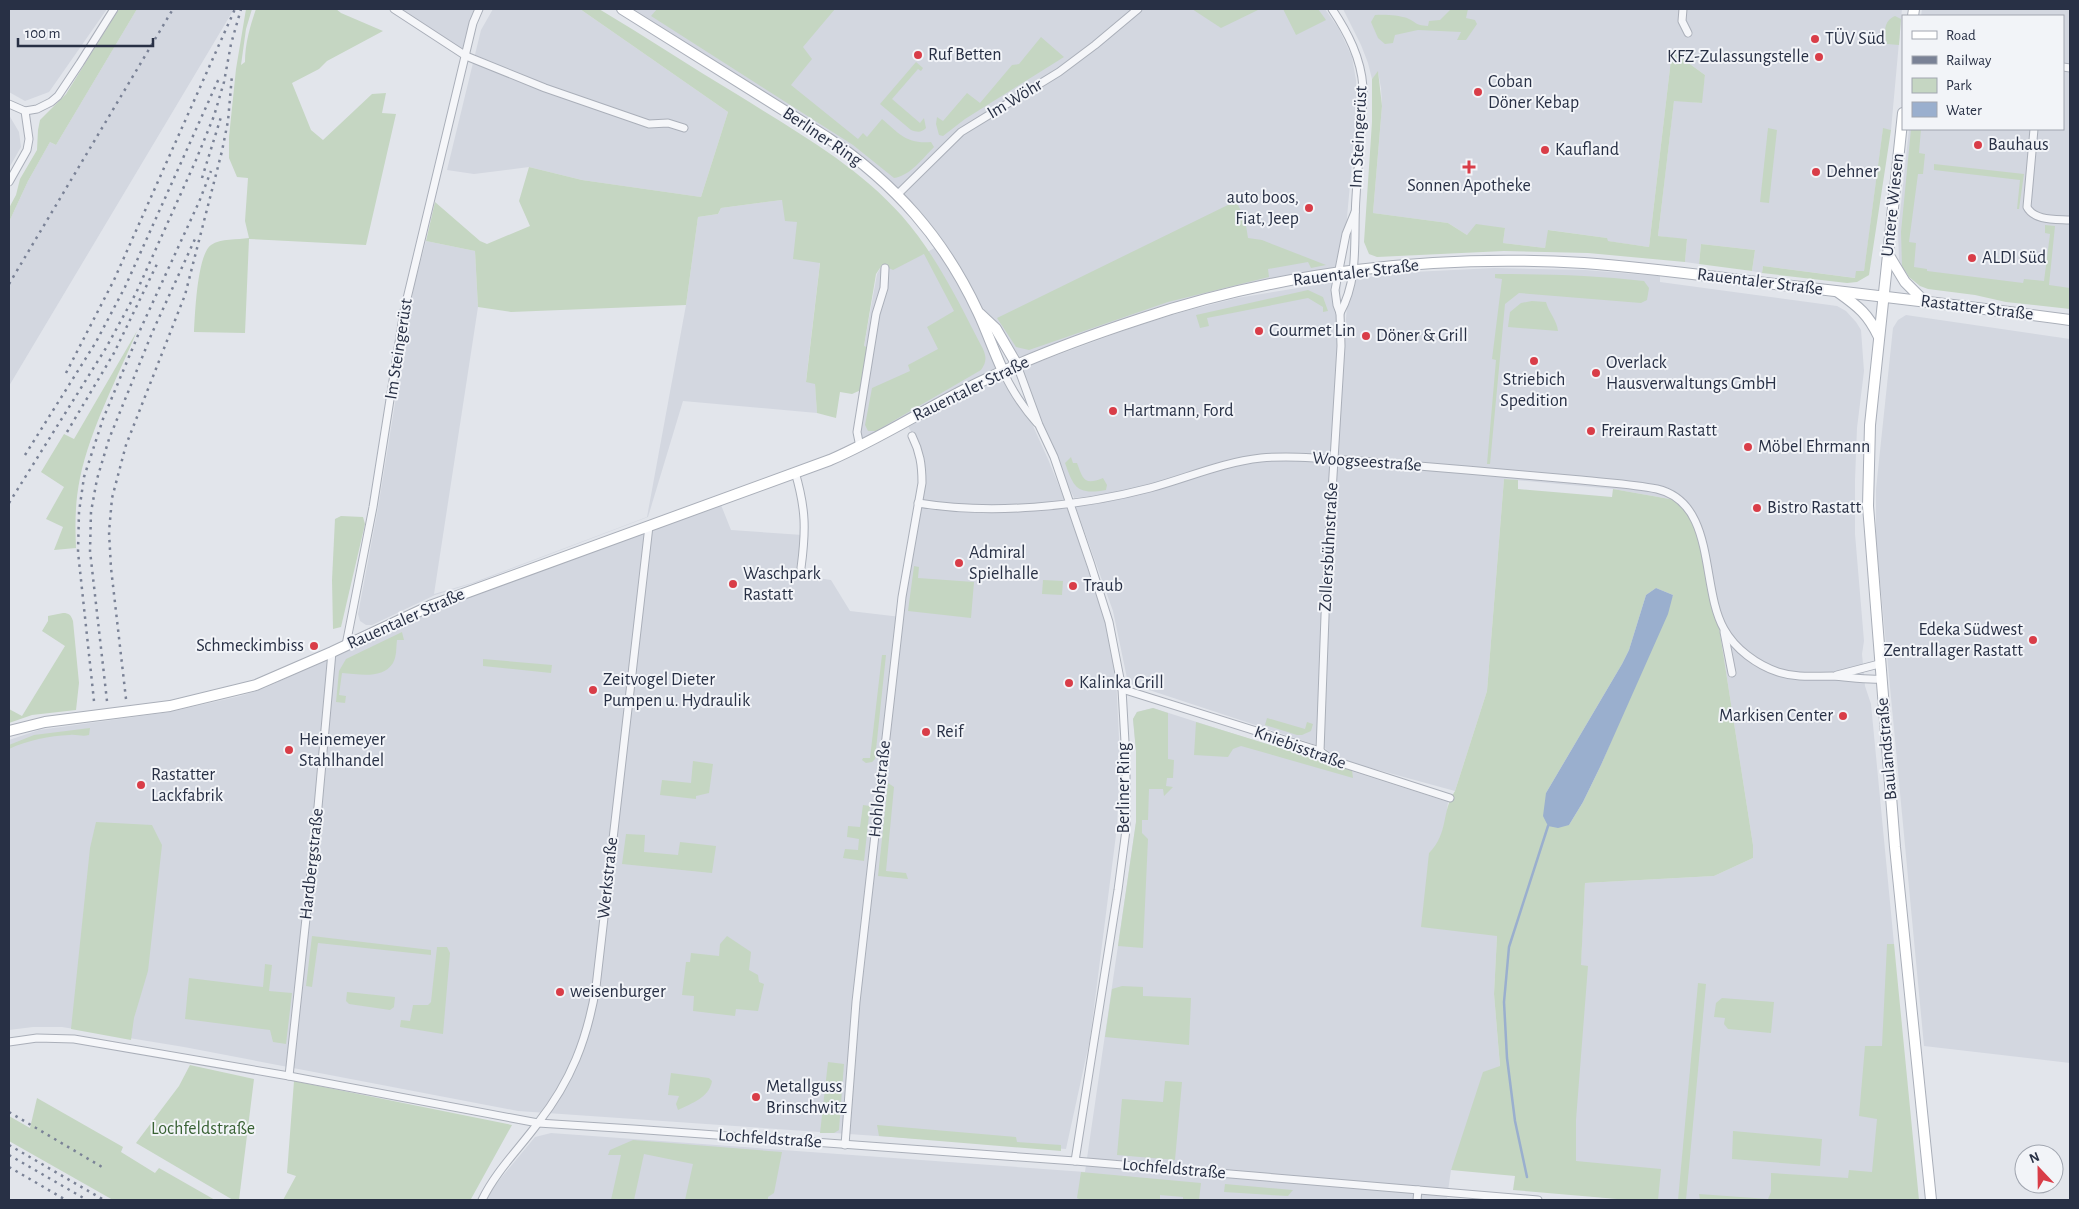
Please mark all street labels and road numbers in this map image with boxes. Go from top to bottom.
street label: Im Wöhr [984,75,1046,122]
street label: Im Steingerüst [1347,85,1371,189]
street label: Berliner Ring [779,104,865,170]
street label: Untere Wiesen [1879,152,1907,258]
street label: Rauentaler Straße [1292,256,1420,290]
street label: Rauentaler Straße [1696,265,1824,299]
street label: Rastatter Straße [1920,292,2034,324]
street label: Im Steingerüst [382,297,416,401]
street label: Rauentaler Straße [910,353,1032,425]
street label: Woogseestraße [1312,449,1422,475]
street label: Zollersbühnstraße [1317,482,1341,612]
street label: Rauentaler Straße [344,585,468,653]
street label: Baulandstraße [1874,697,1900,801]
street label: Kniebisstraße [1252,723,1348,773]
street label: Hohlohstraße [866,740,894,838]
street label: Berliner Ring [1115,742,1133,834]
street label: Hardbergstraße [297,807,327,921]
street label: Werkstraße [595,836,621,920]
street label: Lochfeldstraße [717,1126,823,1152]
street label: Lochfeldstraße [1121,1156,1227,1182]

